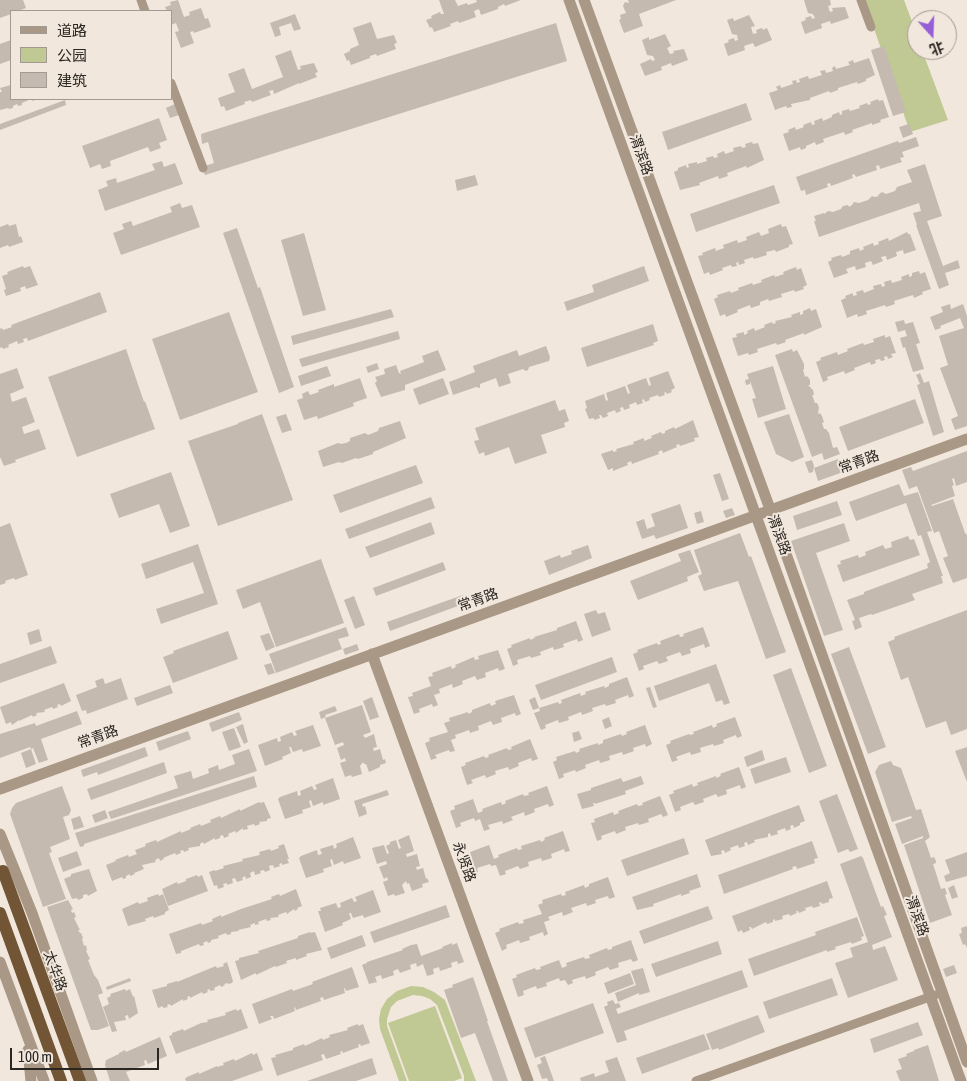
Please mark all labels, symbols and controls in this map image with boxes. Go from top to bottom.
legend [10,10,172,100]
north arrow [907,10,957,60]
text: 道路 [57,22,87,39]
text: 北 [927,38,946,58]
text: 公园 [57,47,87,64]
text: 建筑 [57,72,87,89]
street label: 渭滨路 [626,132,656,178]
street label: 常青路 [836,447,882,477]
street label: 渭滨路 [764,512,794,558]
street label: 常青路 [455,585,501,615]
street label: 常青路 [75,722,121,752]
street label: 永贤路 [449,839,479,885]
street label: 渭滨路 [902,893,932,939]
street label: 太华路 [40,948,70,994]
scale bar [12,1038,161,1070]
text: 100 m [18,1048,52,1065]

